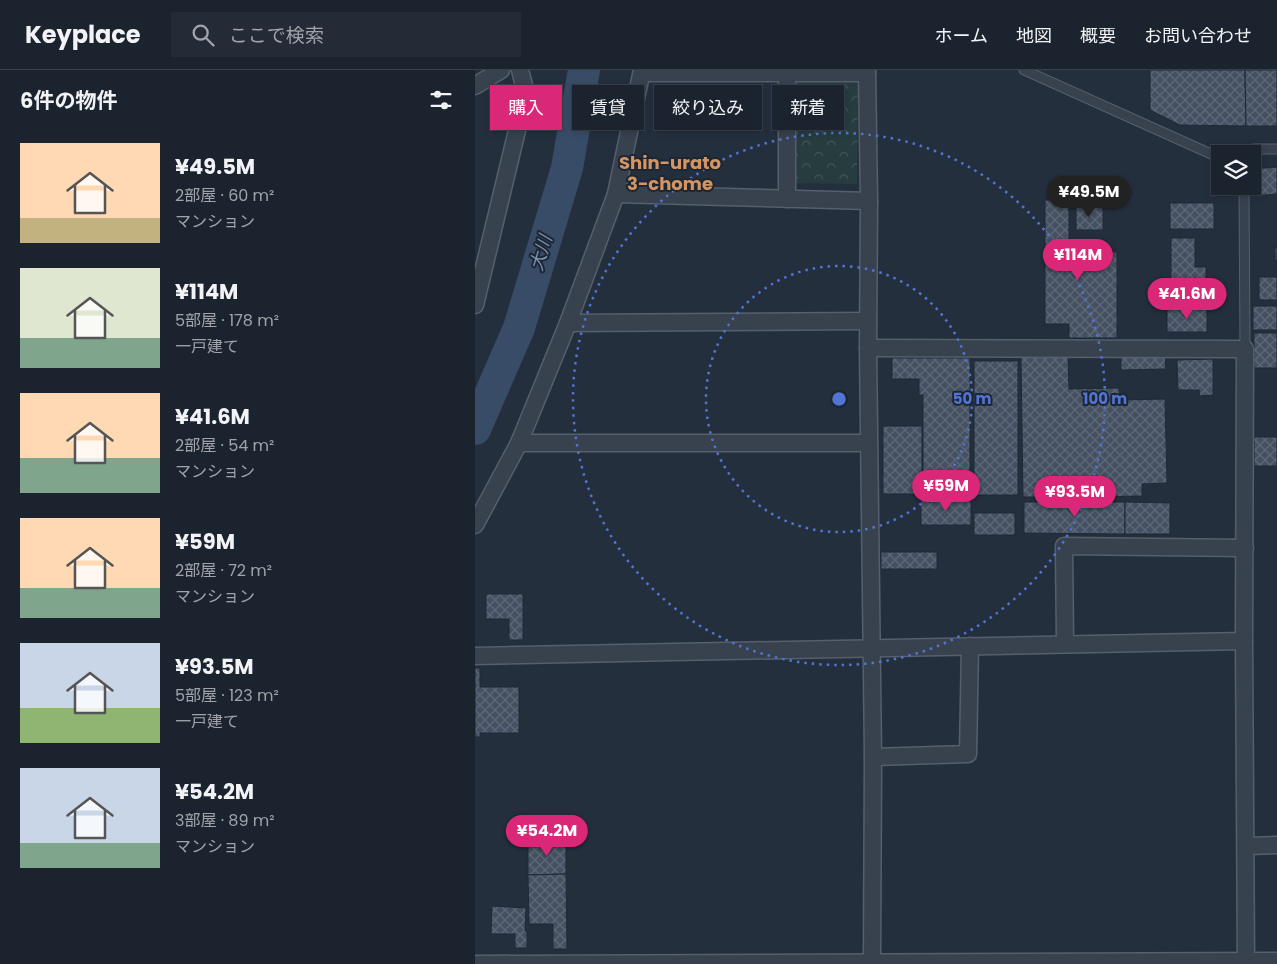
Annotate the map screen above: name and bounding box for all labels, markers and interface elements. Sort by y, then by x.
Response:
search box [171,12,521,57]
text: Keyplace [25,18,141,51]
icon: search [189,21,217,49]
text: ここで検索 [229,22,324,49]
text: ホーム [935,23,988,48]
text: 地図 [1016,23,1052,48]
text: 概要 [1080,23,1116,48]
text: お問い合わせ [1144,23,1252,48]
chip: 購入 [490,85,562,130]
chip: 賃貸 [572,85,644,130]
chip: 絞り込み [654,85,762,130]
chip: 新着 [772,85,844,130]
text: 6件の物件 [20,86,117,115]
icon: filters [427,86,455,114]
map controls [1211,145,1261,195]
button: layers [1211,145,1261,195]
district label: Shin-urato 3-chome [619,150,721,196]
text: ¥49.5M [175,152,255,181]
icon: home [60,163,120,223]
pin: ¥49.5M [1048,176,1130,218]
text: ¥49.5M [1058,180,1120,203]
text: 2部屋 · 60 m² [175,184,274,207]
text: マンション [175,210,255,233]
water label: 大川 [523,230,558,274]
pin: ¥114M [1043,238,1113,281]
text: ¥114M [1054,243,1102,266]
text: ¥114M [175,277,238,306]
pin: ¥41.6M [1146,278,1228,320]
text: ¥41.6M [1159,282,1215,305]
icon: home [60,288,120,348]
text: 5部屋 · 178 m² [175,309,279,332]
text: 一戸建て [175,335,239,358]
text: 50 m [953,388,991,409]
text: 100 m [1083,388,1127,409]
centre of rings [830,390,848,408]
text: ¥41.6M [175,402,250,431]
icon: home [60,413,120,473]
text: 2部屋 · 54 m² [175,434,274,457]
text: マンション [175,460,255,483]
pin: ¥59M [916,470,976,512]
text: ¥59M [923,474,969,497]
pin: ¥93.5M [1034,476,1116,518]
text: ¥93.5M [1045,480,1105,503]
text: ¥59M [175,527,235,556]
icon: home [60,538,120,598]
text: 2部屋 · 72 m² [175,559,272,582]
text: マンション [175,585,255,608]
text: ¥93.5M [175,652,254,681]
icon: home [60,663,120,723]
text: 5部屋 · 123 m² [175,684,279,707]
text: 一戸建て [175,710,239,733]
text: ¥54.2M [175,777,254,806]
icon: home [60,788,120,848]
text: 3部屋 · 89 m² [175,809,275,832]
pin: ¥54.2M [506,814,588,857]
text: ¥54.2M [517,819,577,842]
text: マンション [175,835,255,858]

